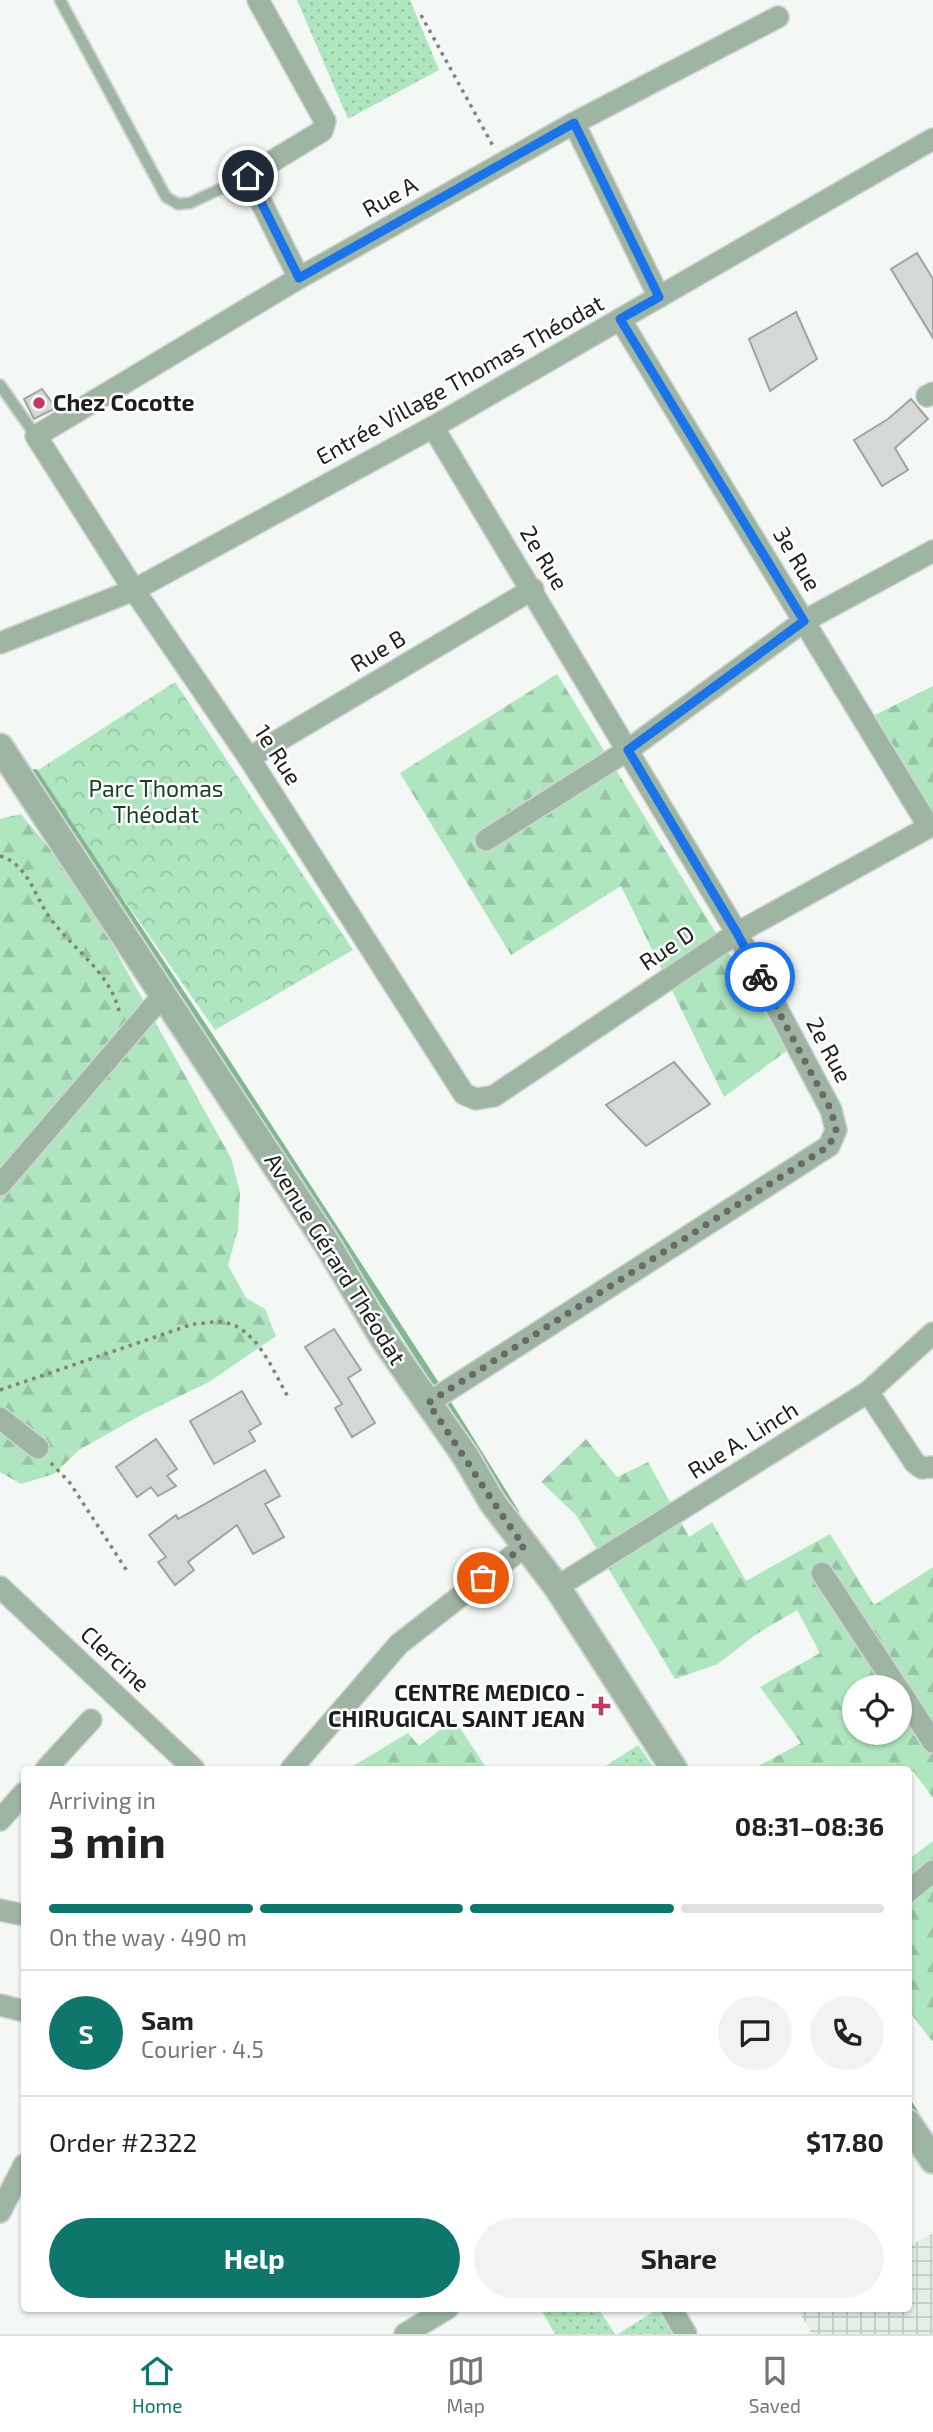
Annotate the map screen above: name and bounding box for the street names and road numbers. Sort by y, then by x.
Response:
street label: Rue A [357,169,423,223]
street label: Entrée Village Thomas Théodat [311,288,608,470]
street label: 2e Rue [515,520,575,595]
street label: 3e Rue [768,521,828,596]
street label: Rue B [345,623,410,677]
street label: 1e Rue [249,719,309,790]
street label: Rue D [634,919,699,976]
street label: 2e Rue [801,1012,859,1087]
street label: Avenue Gérard Théodat [259,1147,413,1370]
street label: Rue A. Linch [682,1394,803,1484]
street label: Clercine [75,1619,156,1697]

